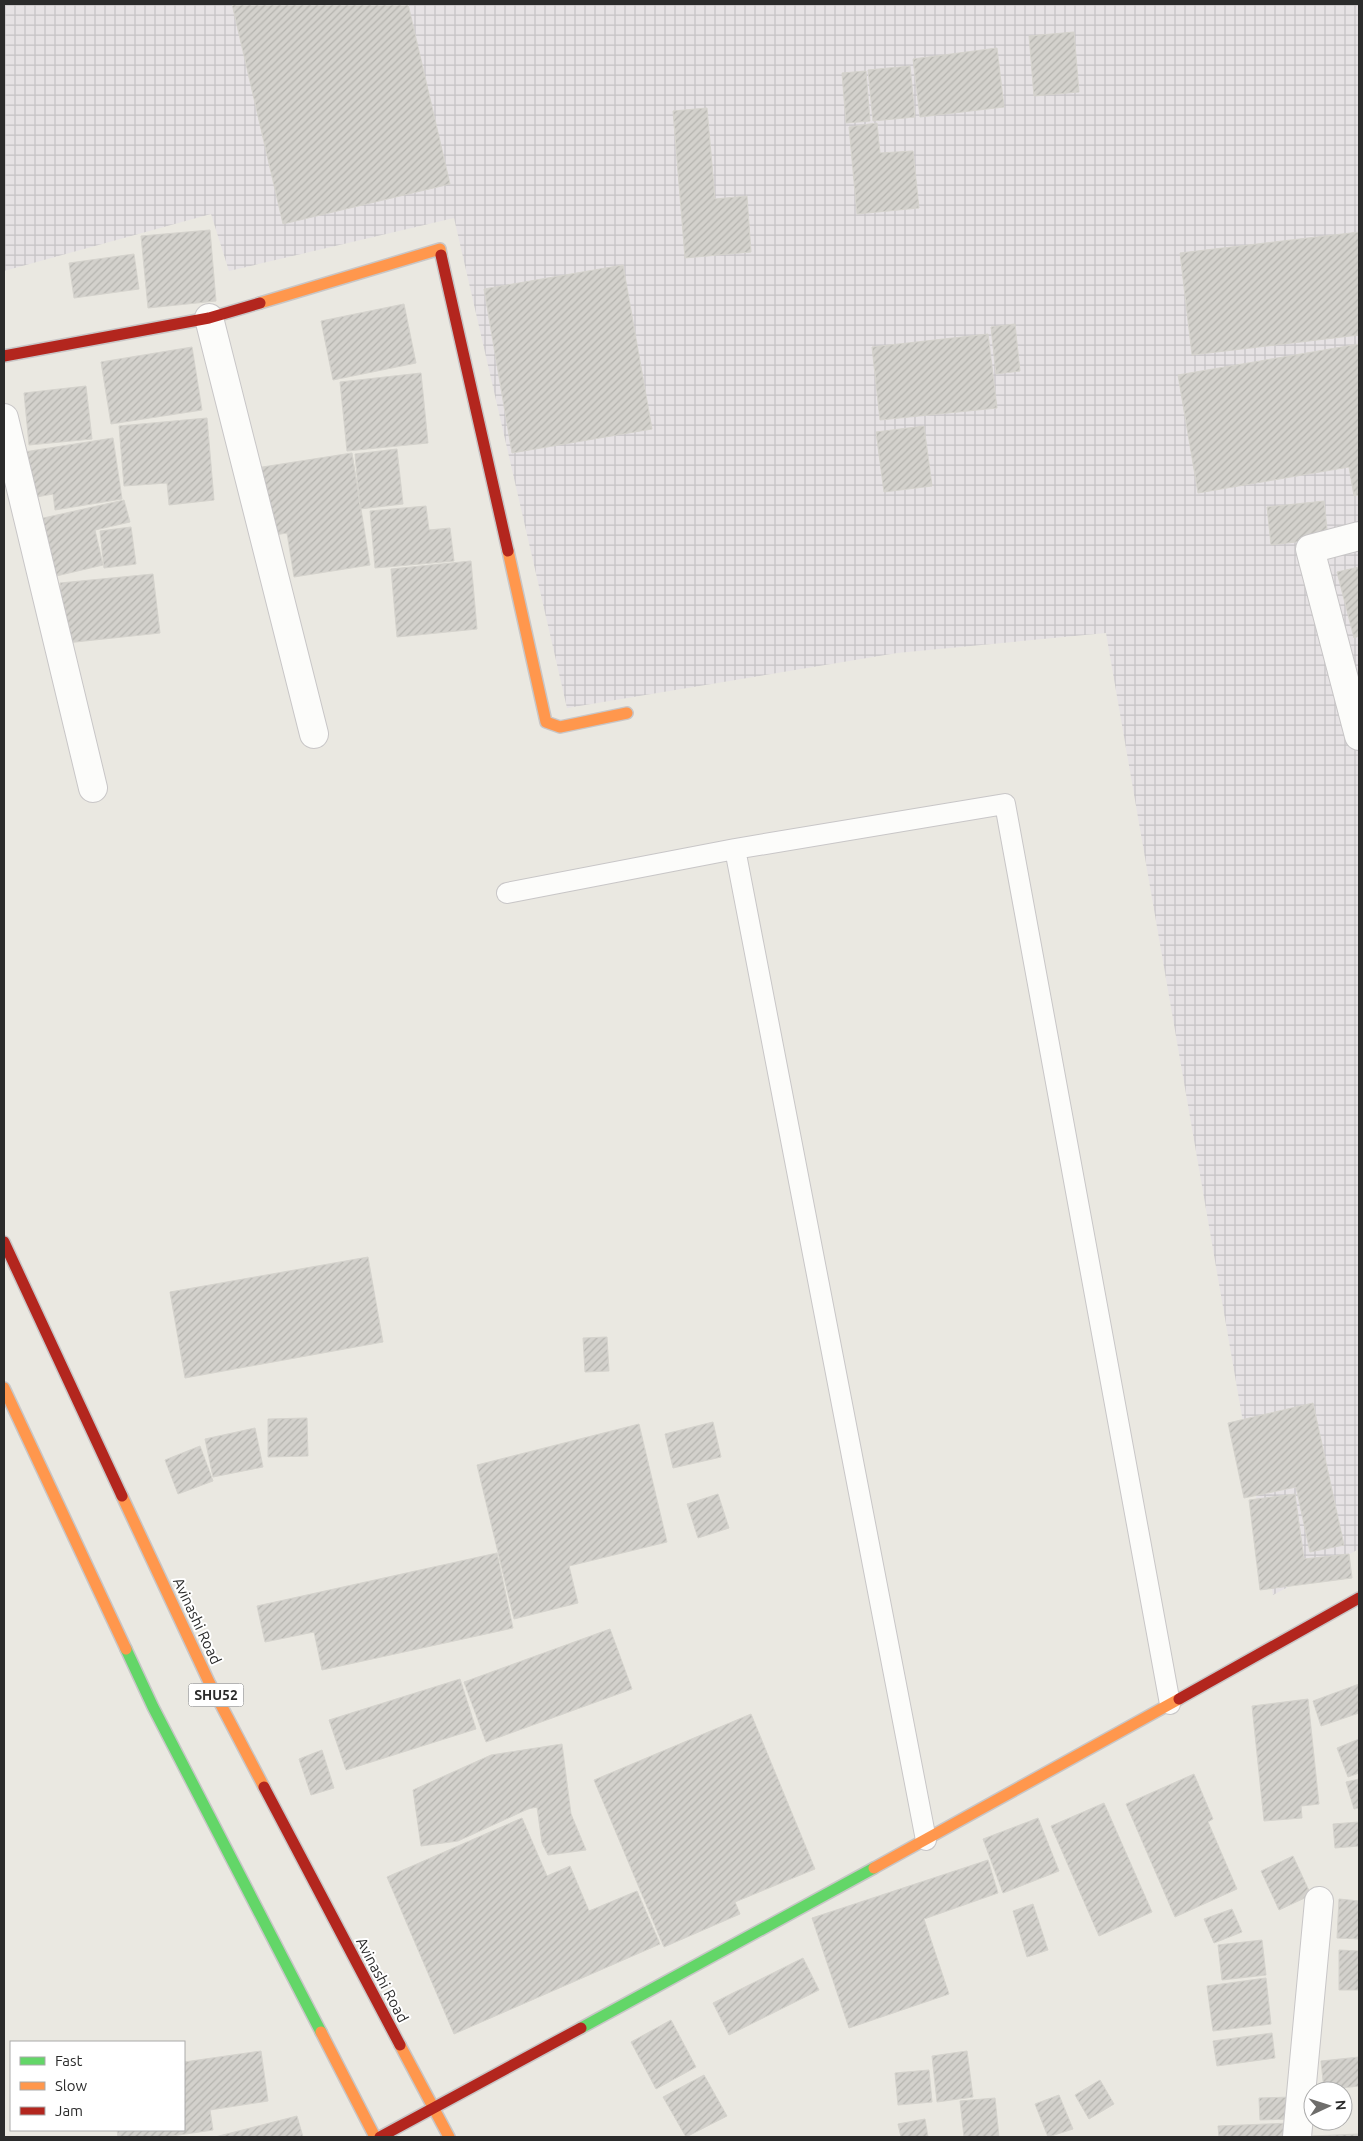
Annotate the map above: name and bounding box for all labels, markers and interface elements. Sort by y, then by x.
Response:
street label: Avinashi Road [170,1575,225,1667]
road number: SHU52 [188,1684,244,1706]
street label: Avinashi Road [353,1934,412,2025]
legend [10,2041,185,2131]
text: Fast [55,2052,83,2069]
text: Slow [55,2077,88,2094]
north arrow [1303,2081,1353,2131]
text: N [1333,2099,1349,2111]
text: Jam [55,2102,83,2119]

